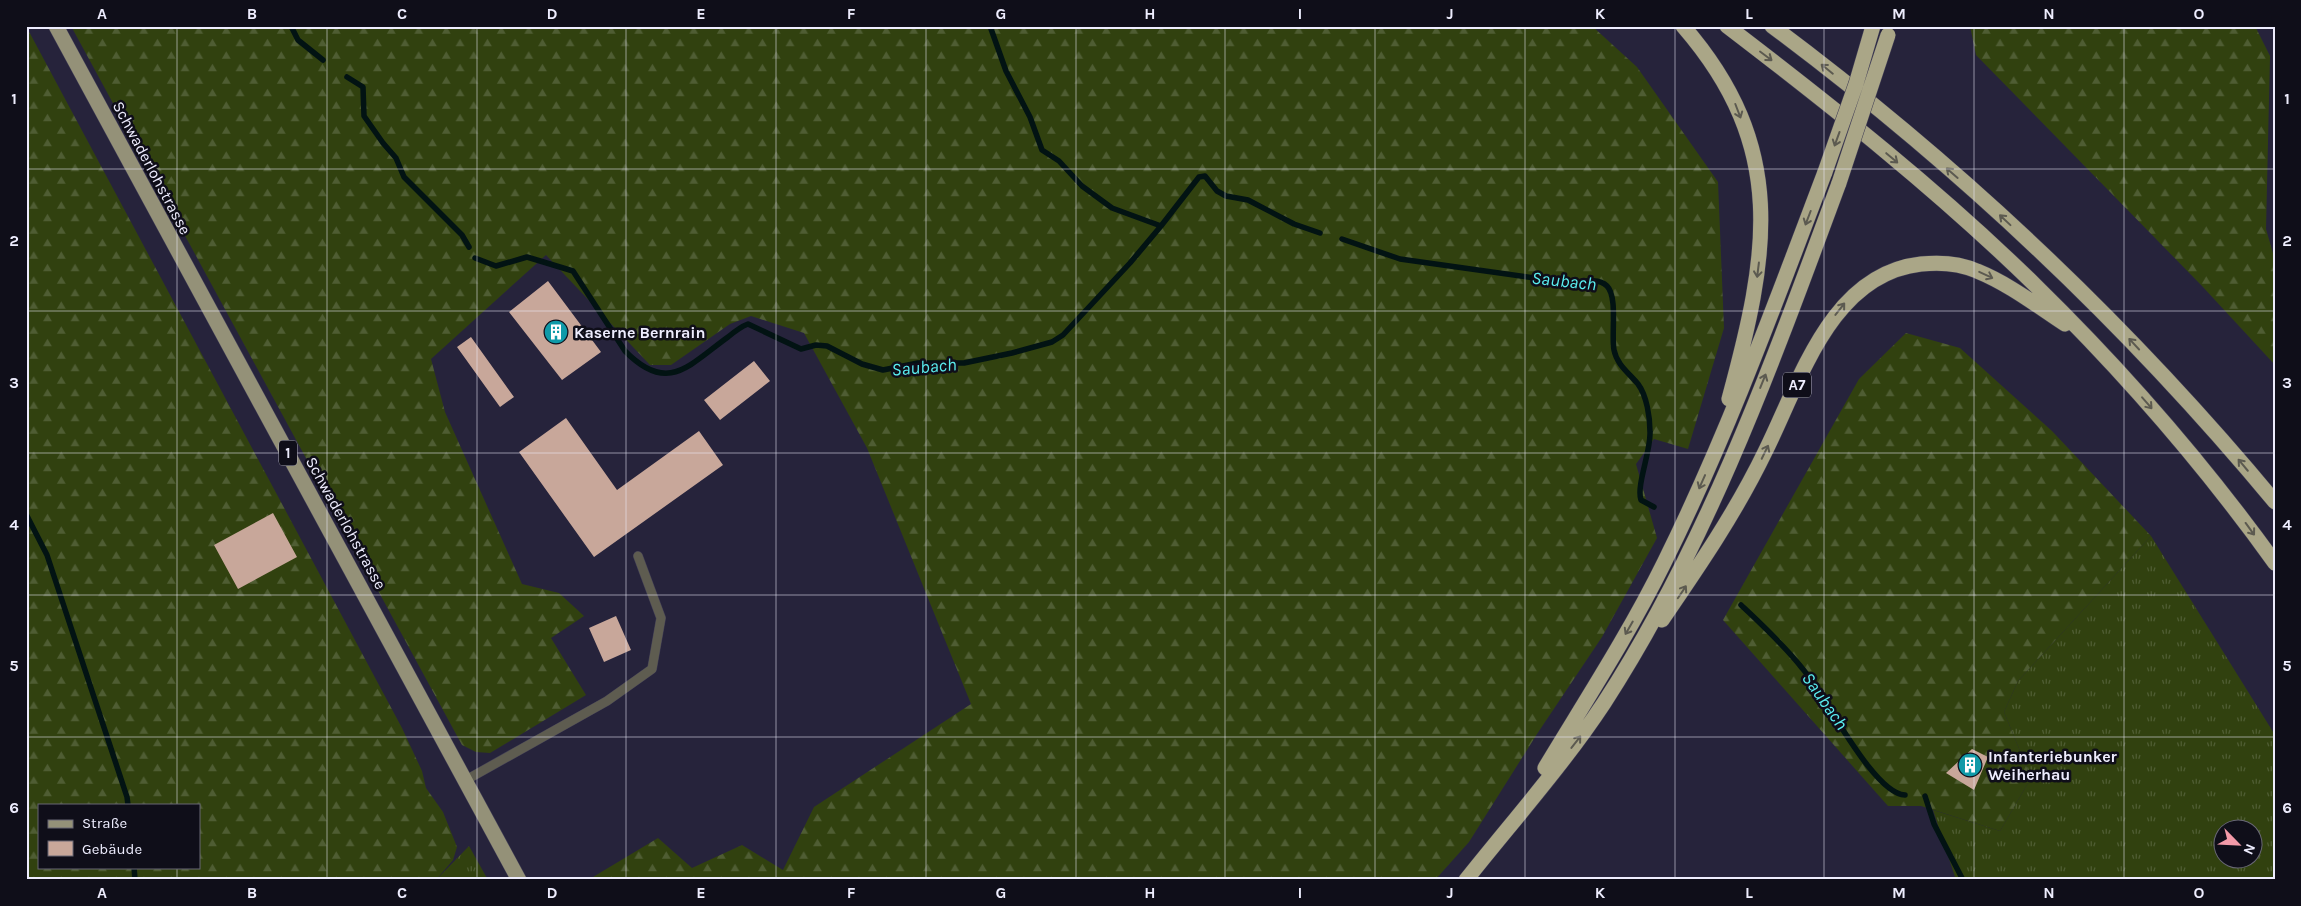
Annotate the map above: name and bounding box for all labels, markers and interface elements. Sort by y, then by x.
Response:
text: A [97,4,107,23]
text: B [247,4,257,23]
text: C [397,4,407,23]
text: D [547,4,558,23]
text: E [696,4,706,23]
text: F [847,4,856,23]
text: G [996,4,1006,23]
text: H [1144,4,1156,23]
text: I [1298,4,1302,23]
text: J [1446,4,1454,23]
text: K [1595,4,1606,23]
text: L [1745,4,1753,23]
text: M [1892,4,1906,23]
text: N [2043,4,2055,23]
text: O [2194,4,2205,23]
one-way arrow [1759,50,1772,61]
one-way arrow [1821,64,1834,75]
text: 1 [11,89,17,108]
text: 1 [2284,89,2290,108]
street label: Schwaderlohstrasse [109,98,195,238]
one-way arrow [1734,103,1743,118]
one-way arrow [1831,131,1841,147]
one-way arrow [1885,152,1898,163]
one-way arrow [1945,167,1958,179]
one-way arrow [1803,210,1812,225]
one-way arrow [1998,214,2011,225]
text: 2 [9,231,19,250]
text: 2 [2282,231,2292,250]
one-way arrow [1753,262,1763,278]
water label: Saubach [1530,267,1598,295]
one-way arrow [1978,271,1993,280]
one-way arrow [1835,303,1846,316]
building icon: Kaserne Bernrain [543,319,569,345]
place label: Kaserne Bernrain [574,323,705,342]
one-way arrow [2128,338,2140,351]
water label: Saubach [890,353,958,381]
road number: A7 [1783,372,1811,398]
text: 3 [9,373,19,392]
text: 3 [2282,373,2292,392]
one-way arrow [1759,374,1768,389]
one-way arrow [2142,396,2153,409]
road number: 1 [279,440,297,466]
one-way arrow [1761,445,1770,460]
street label: Schwaderlohstrasse [302,454,390,592]
one-way arrow [2238,458,2249,471]
one-way arrow [1697,475,1707,490]
text: 4 [9,515,19,534]
text: 4 [2282,515,2292,534]
one-way arrow [2245,522,2255,536]
one-way arrow [1677,585,1687,599]
one-way arrow [1624,620,1634,634]
text: 5 [9,656,19,675]
text: 5 [2282,656,2292,675]
water label: Saubach [1797,668,1853,734]
one-way arrow [1570,735,1581,748]
place label: Infanteriebunker Weiherhau [1988,747,2118,784]
building icon: Infanteriebunker Weiherhau [1957,752,1983,778]
text: 6 [9,798,19,817]
text: 6 [2282,798,2292,817]
legend [38,804,200,868]
text: Straße [82,814,127,832]
north arrow [2214,818,2264,868]
text: Gebäude [82,840,142,858]
text: N [2240,841,2259,857]
text: A [97,883,107,902]
text: B [247,883,257,902]
text: C [397,883,407,902]
text: D [547,883,558,902]
text: E [696,883,706,902]
text: F [847,883,856,902]
text: G [996,883,1006,902]
text: H [1144,883,1156,902]
text: I [1298,883,1302,902]
text: J [1446,883,1454,902]
text: K [1595,883,1606,902]
text: L [1745,883,1753,902]
text: M [1892,883,1906,902]
text: N [2043,883,2055,902]
text: O [2194,883,2205,902]

